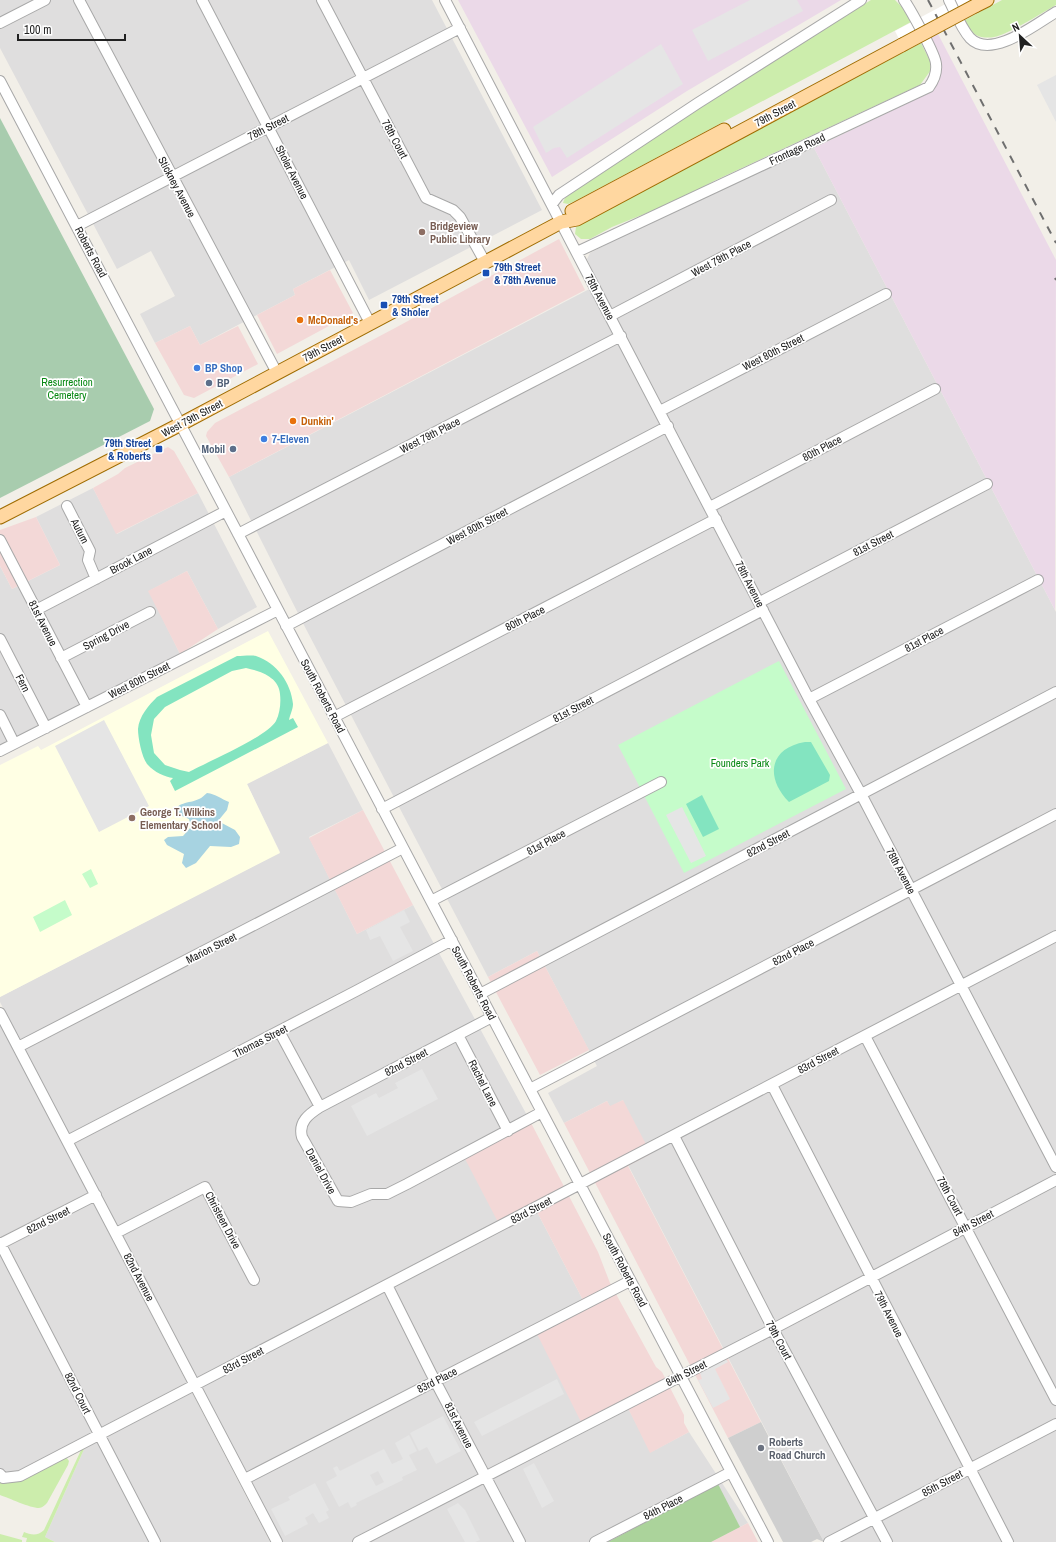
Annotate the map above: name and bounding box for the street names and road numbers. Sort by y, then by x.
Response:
street label: 79th Street [752,96,798,130]
street label: 78th Street [245,111,291,143]
street label: 78th Court [379,117,411,161]
street label: Frontage Road [767,130,827,168]
street label: Sholer Avenue [272,143,312,201]
street label: Stickney Avenue [155,154,199,220]
street label: Roberts Road [72,224,110,280]
street label: West 79th Place [689,236,753,280]
street label: 78th Avenue [582,272,618,322]
street label: West 80th Street [740,330,806,373]
street label: 79th Street [300,331,346,365]
street label: West 79th Street [159,396,225,440]
street label: West 79th Place [398,414,462,456]
street label: 80th Place [800,432,844,464]
street label: West 80th Street [444,504,510,548]
street label: Autum [67,515,92,546]
street label: 81st Street [850,527,896,559]
street label: Brook Lane [107,543,155,577]
street label: 78th Avenue [732,559,768,609]
street label: 81st Avenue [26,598,60,648]
street label: 80th Place [503,602,547,634]
street label: Spring Drive [80,617,132,653]
street label: 81st Place [902,623,946,655]
street label: South Roberts Road [298,657,348,735]
street label: West 80th Street [106,658,172,701]
street label: Fern [13,672,33,694]
street label: 81st Street [550,692,596,725]
street label: 81st Place [524,826,568,858]
street label: 82nd Street [744,826,792,860]
street label: 78th Avenue [883,846,919,896]
street label: Marion Street [183,929,239,967]
street label: 82nd Place [770,935,816,969]
street label: South Roberts Road [449,944,499,1022]
street label: Thomas Street [230,1021,290,1061]
street label: 83rd Street [795,1043,841,1077]
street label: 82nd Street [382,1045,430,1079]
street label: Rachel Lane [465,1057,501,1109]
street label: Daniel Drive [303,1146,339,1196]
street label: 78th Court [934,1174,966,1218]
street label: Christeen Drive [202,1189,244,1251]
street label: 83rd Street [508,1193,554,1227]
street label: 82nd Street [24,1203,72,1237]
street label: 84th Street [950,1206,996,1240]
street label: South Roberts Road [600,1231,650,1309]
street label: 82nd Avenue [120,1251,158,1303]
street label: 79th Avenue [871,1289,907,1339]
street label: 79th Court [763,1318,795,1362]
street label: 83rd Street [220,1343,266,1377]
street label: 84th Street [663,1357,709,1389]
street label: 83rd Place [415,1364,459,1396]
street label: 82nd Court [62,1370,95,1416]
street label: 81st Avenue [442,1400,476,1450]
street label: 85th Street [919,1466,965,1500]
street label: 84th Place [641,1491,685,1523]

